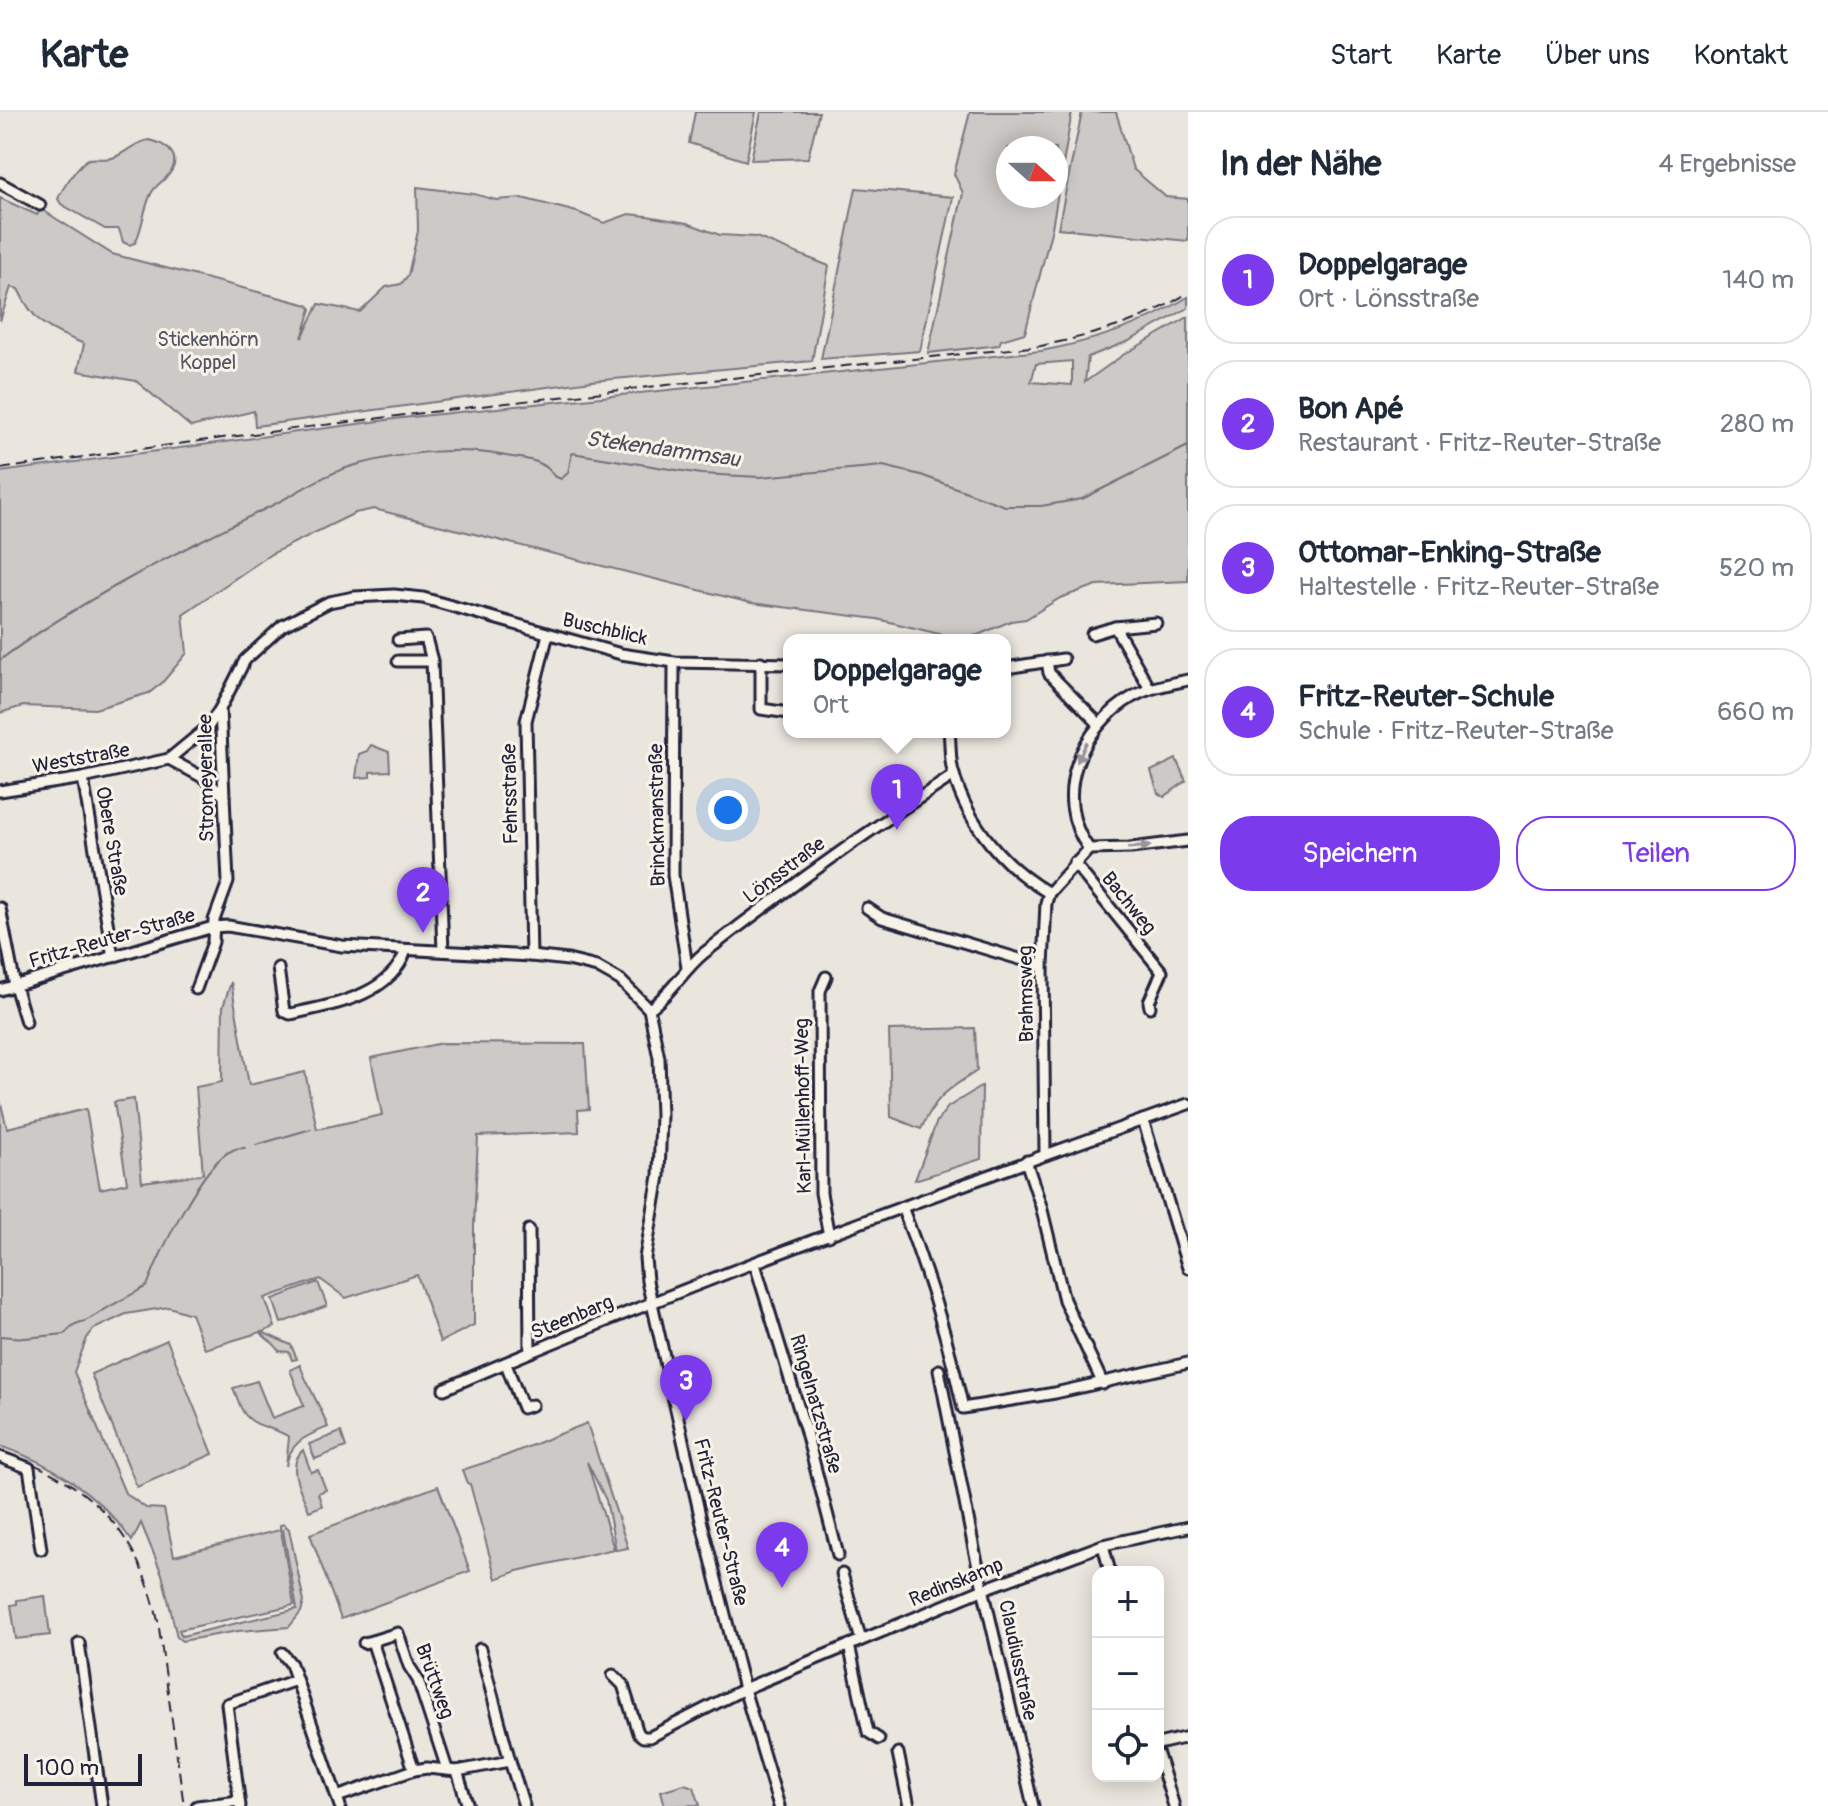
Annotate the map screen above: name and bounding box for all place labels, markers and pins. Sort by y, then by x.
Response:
pin: 1 [871,764,923,830]
pin: 2 [397,867,449,933]
pin: 3 [660,1355,712,1421]
pin: 4 [756,1522,808,1588]

